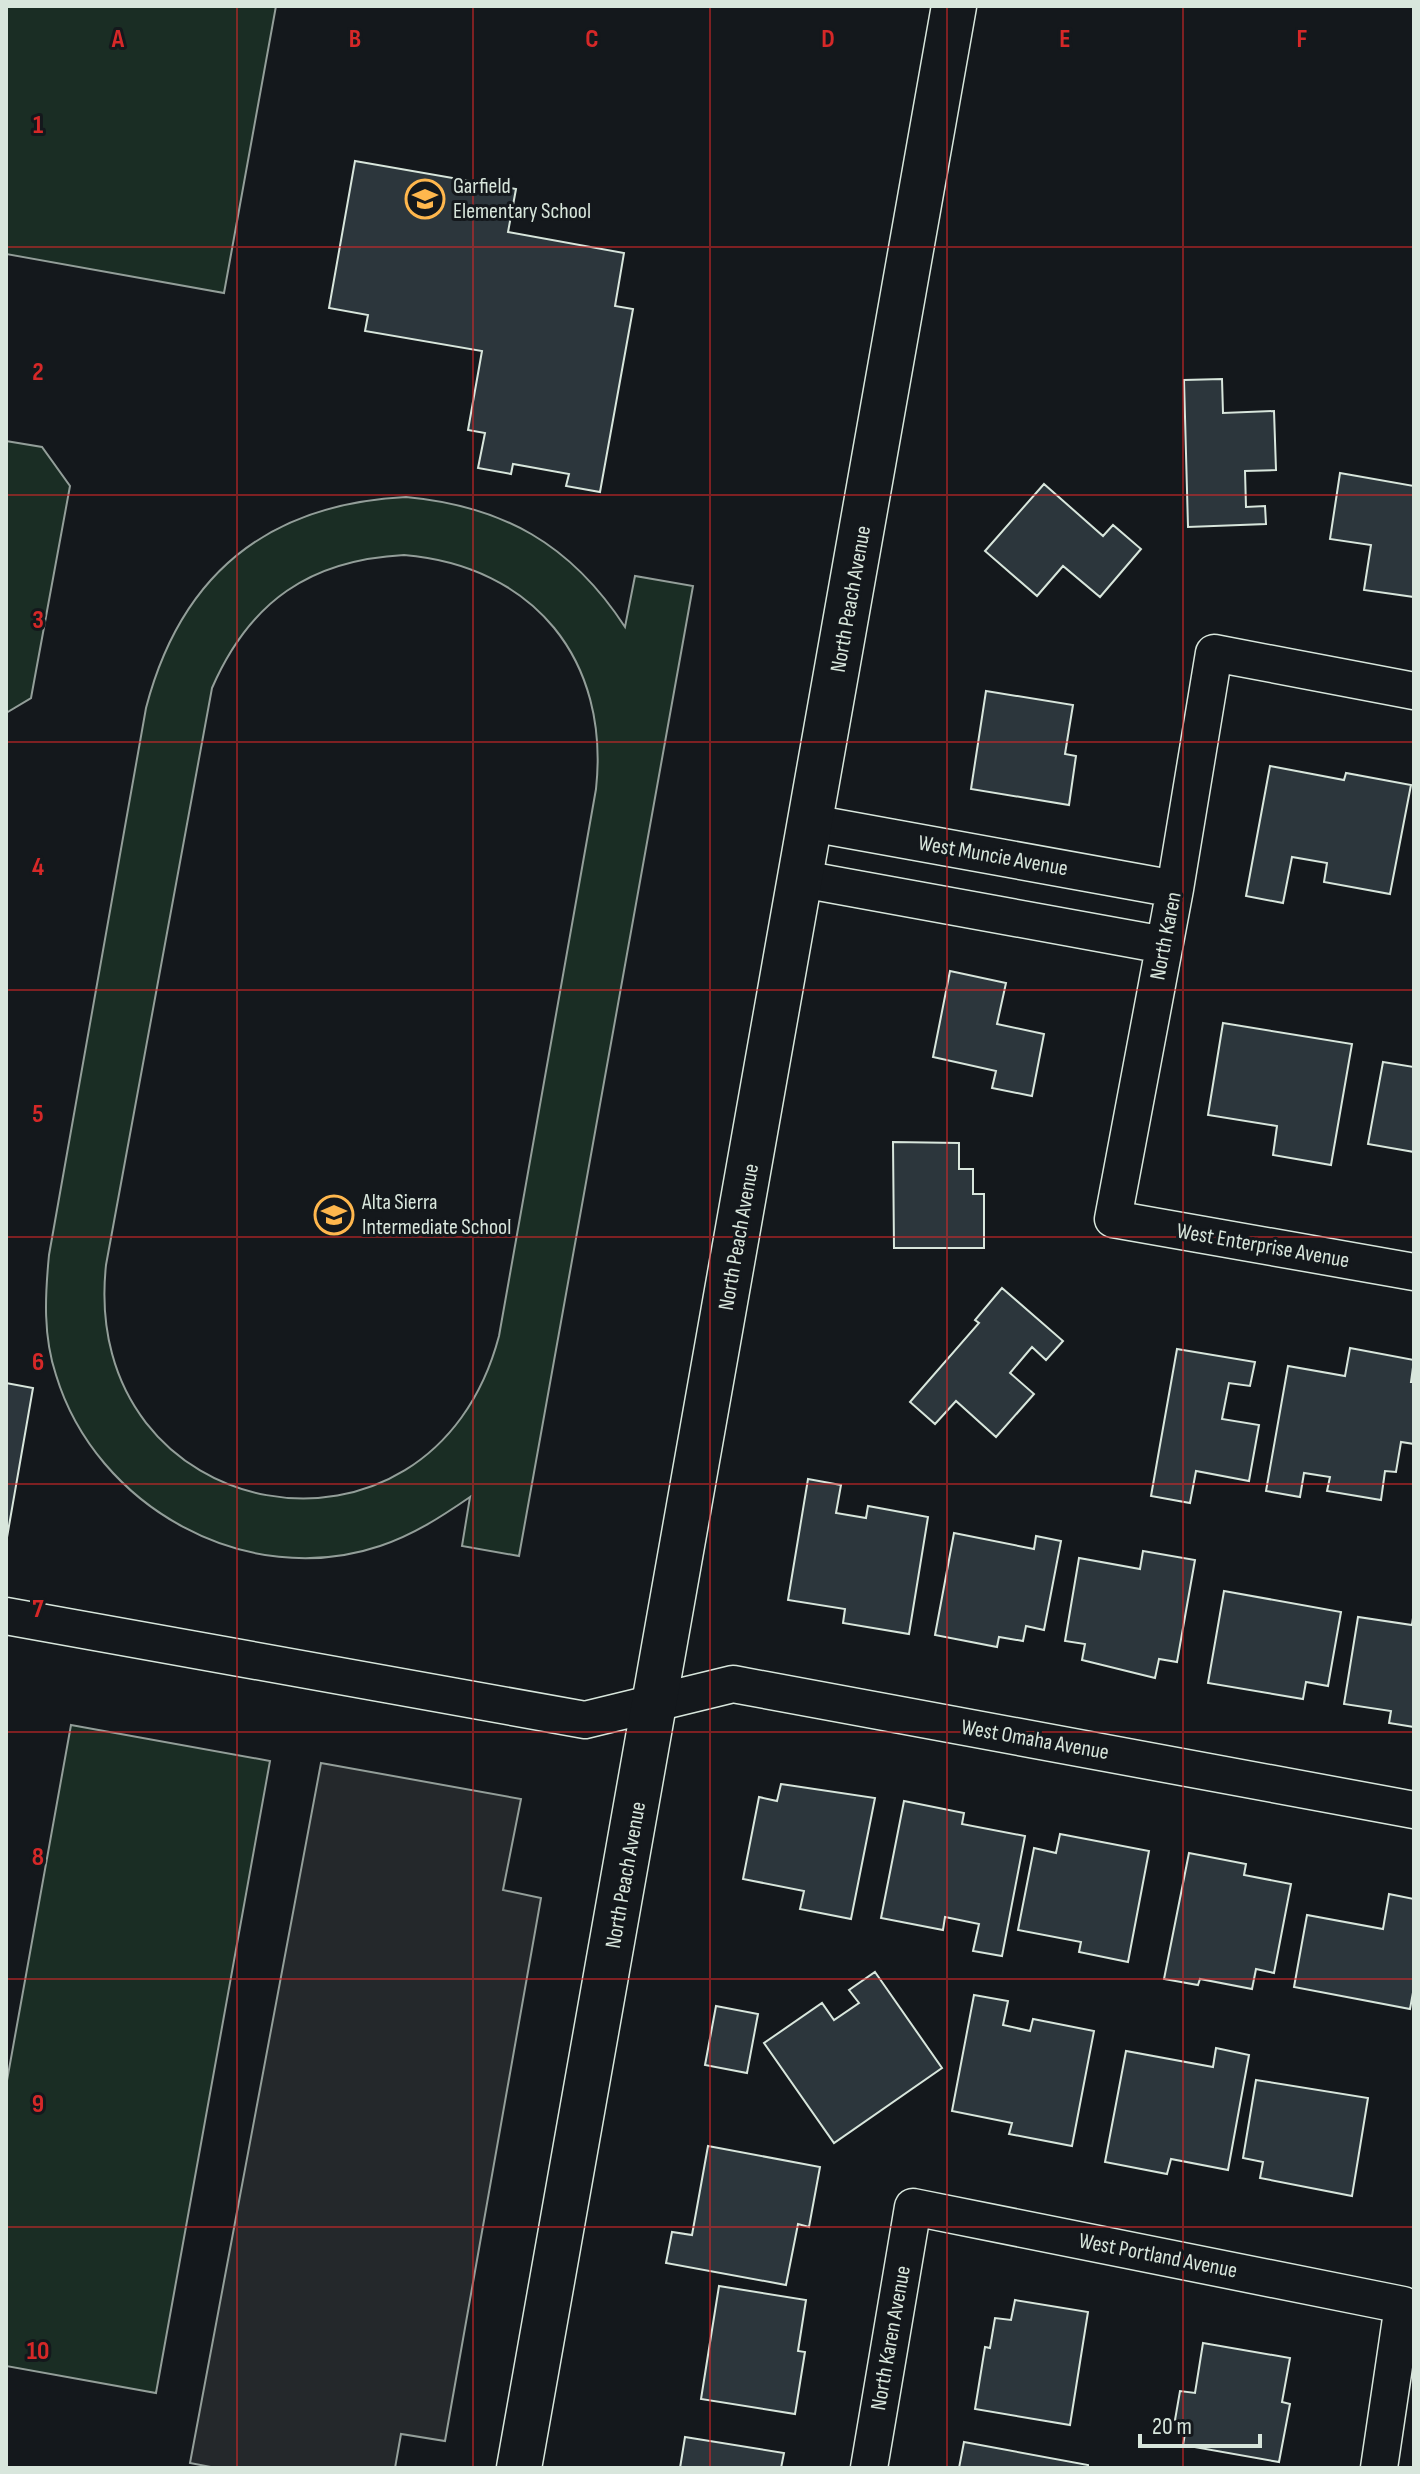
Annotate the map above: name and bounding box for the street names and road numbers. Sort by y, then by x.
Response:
street label: North Peach Avenue [825,523,877,675]
street label: West Muncie Avenue [916,830,1070,882]
street label: North Karen [1144,890,1188,982]
street label: North Peach Avenue [713,1161,765,1313]
street label: West Enterprise Avenue [1175,1218,1351,1274]
street label: West Omaha Avenue [959,1714,1111,1766]
street label: North Peach Avenue [600,1799,652,1951]
street label: West Portland Avenue [1076,2227,1240,2285]
street label: North Karen Avenue [865,2264,917,2412]

